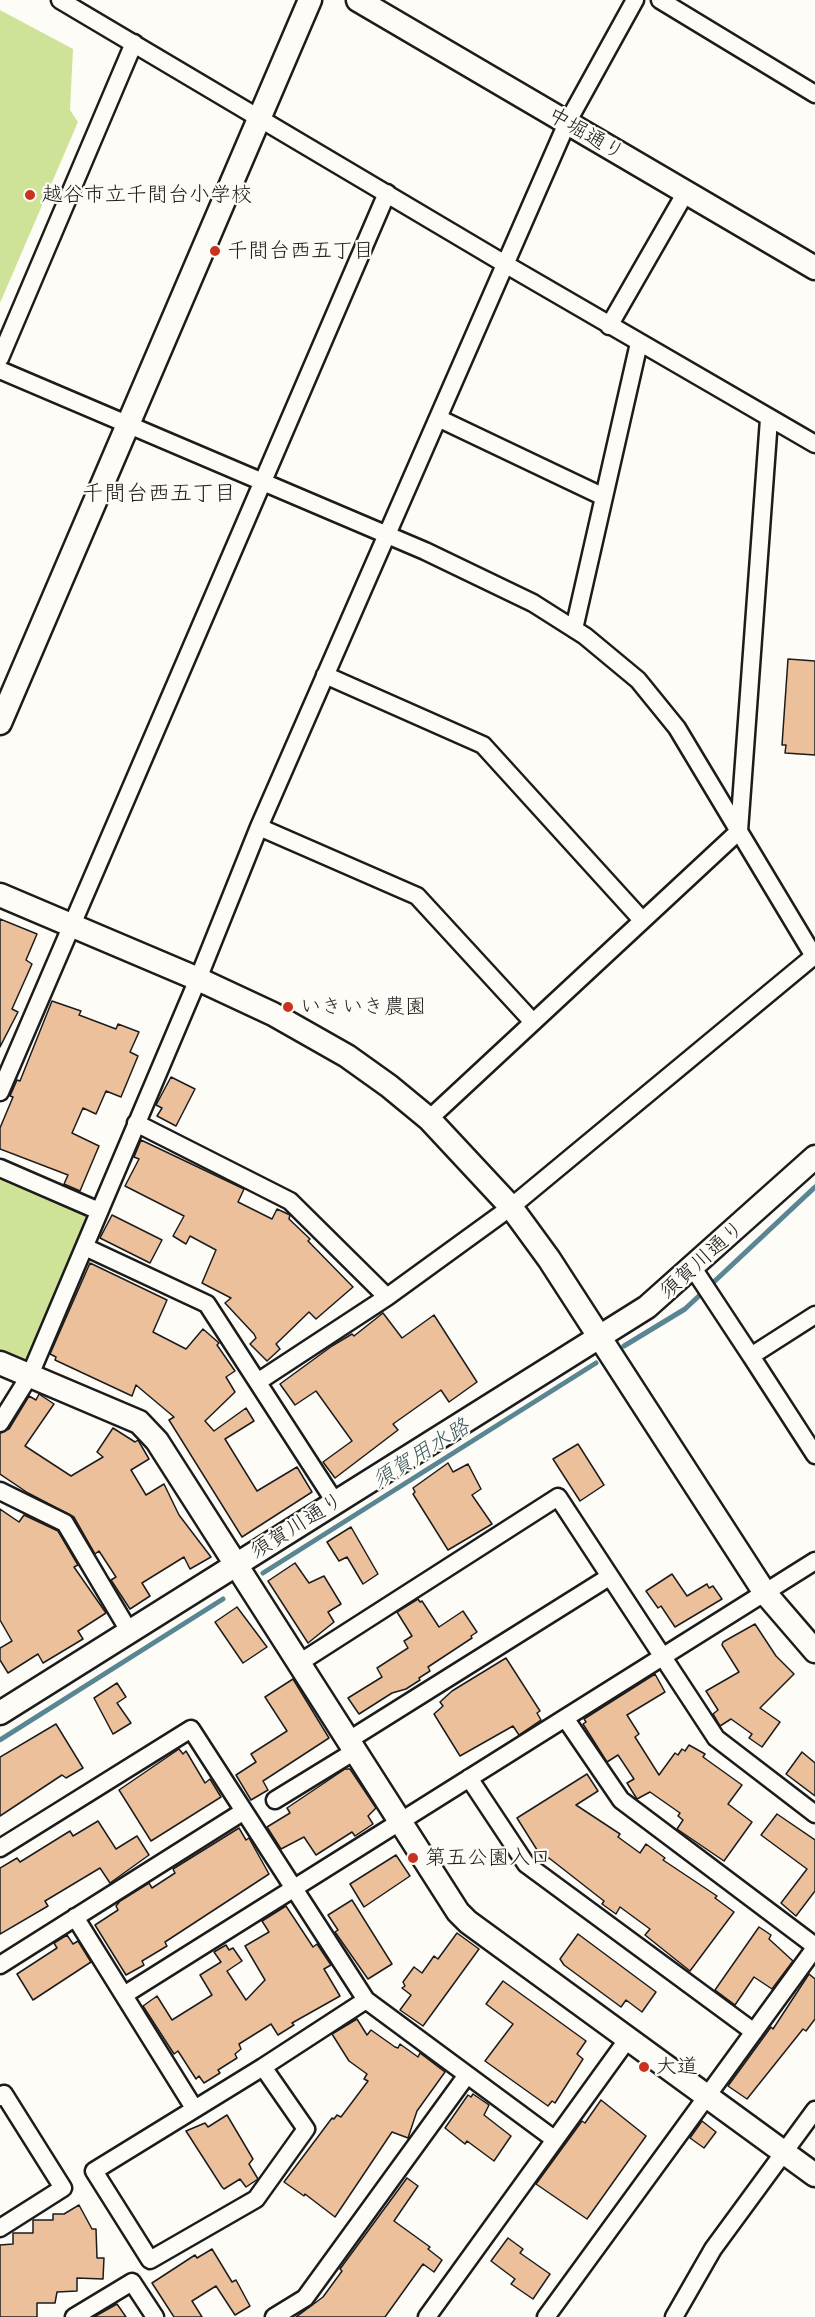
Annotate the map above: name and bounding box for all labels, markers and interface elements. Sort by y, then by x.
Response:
street label: 中堀通り [543,102,629,166]
place label: 越谷市立千間台小学校 [42,182,252,208]
marker: 越谷市立千間台小学校 [23,188,37,202]
place label: 千間台西五丁目 [227,238,374,264]
marker: 千間台西五丁目 [208,244,222,258]
district label: 千間台西五丁目 [82,481,236,507]
place label: いきいき農園 [300,994,426,1020]
marker: いきいき農園 [281,1000,295,1014]
street label: 須賀川通り [655,1216,749,1304]
water label: 須賀用水路 [367,1414,475,1494]
street label: 須賀川通り [246,1487,348,1565]
place label: 第五公園入口 [425,1845,551,1871]
marker: 第五公園入口 [406,1851,420,1865]
place label: 大道 [656,2054,698,2080]
marker: 大道 [637,2060,651,2074]

